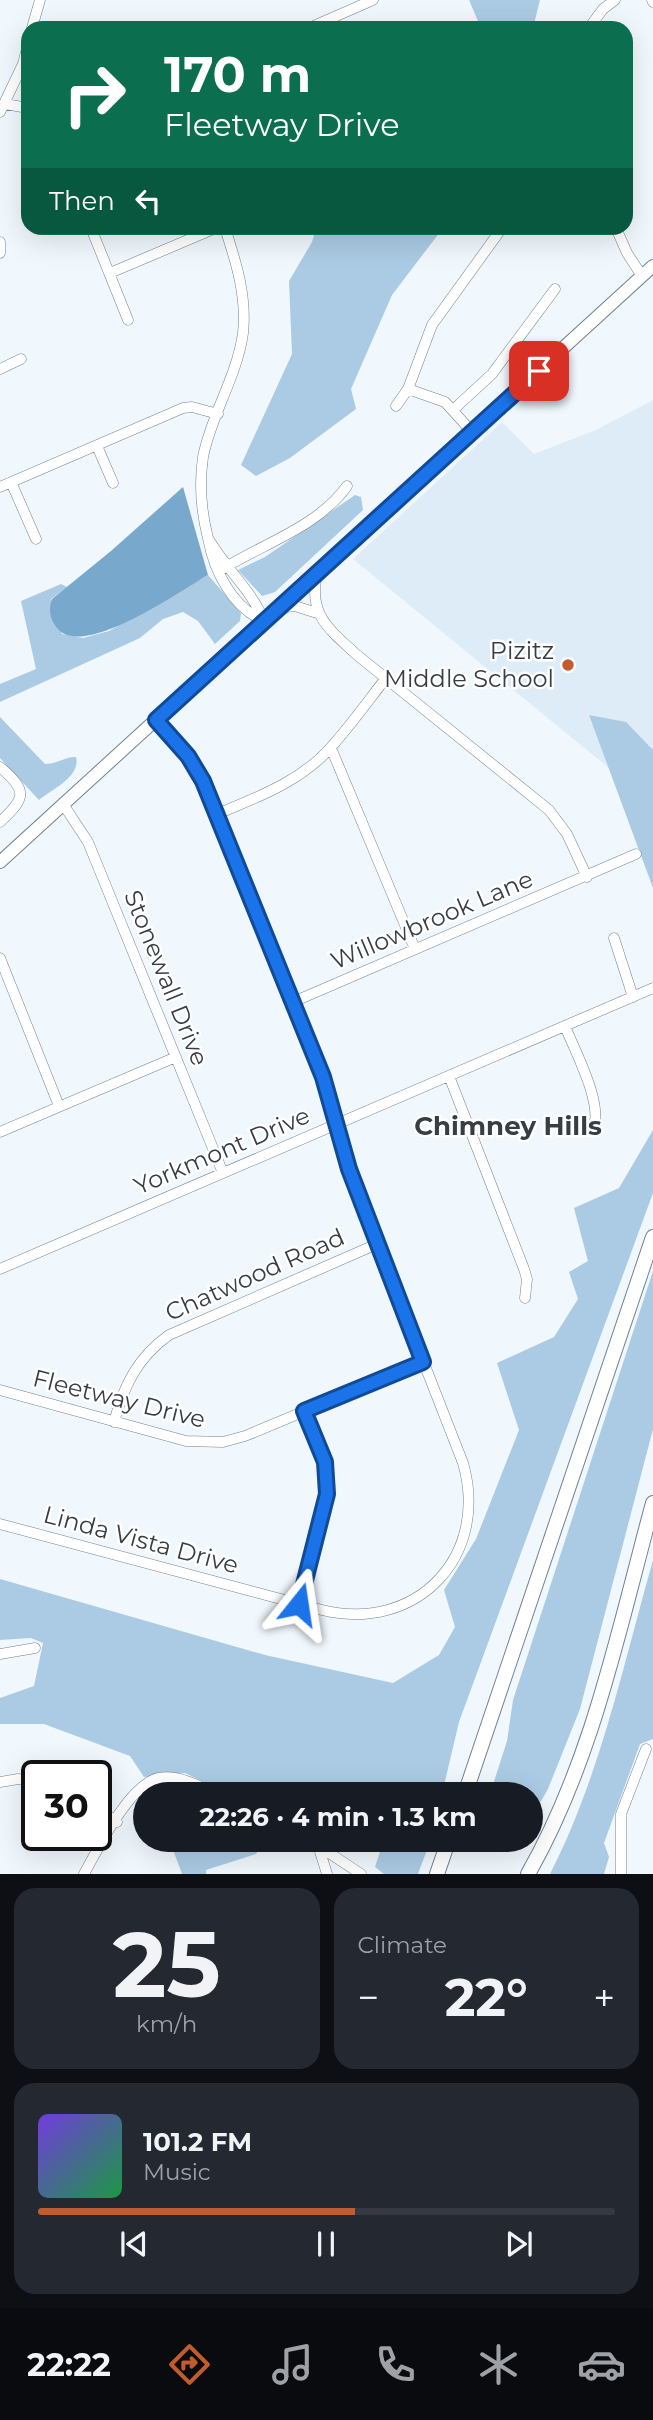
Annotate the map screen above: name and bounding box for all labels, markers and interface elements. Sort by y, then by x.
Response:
text: 170 m [164,45,311,104]
icon: right [49,49,140,140]
text: Fleetway Drive [164,105,400,144]
icon: left [129,182,167,220]
text: Then [49,185,115,217]
pin [509,341,569,401]
icon: arrive [520,352,558,390]
place label: Pizitz Middle School [384,636,554,693]
marker: Pizitz Middle School [560,657,576,673]
street label: Willowbrook Lane [326,864,537,975]
street label: Stonewall Drive [118,886,215,1070]
street label: Yorkmont Drive [130,1100,314,1201]
district label: Chimney Hills [414,1110,602,1142]
street label: Chatwood Road [161,1222,349,1327]
street label: Fleetway Drive [30,1363,208,1434]
street label: Linda Vista Drive [40,1500,242,1579]
position arrow [262,1567,336,1641]
speed limit sign: 30 [21,1760,112,1851]
text: 22:26 · 4 min · 1.3 km [199,1801,477,1833]
text: 25 [113,1909,221,2020]
text: Climate [358,1931,447,1959]
text: 22° [445,1966,528,2029]
text: − [358,1974,379,2021]
text: + [593,1974,615,2021]
text: km/h [136,2010,197,2038]
text: 101.2 FM [143,2126,252,2158]
text: Music [143,2158,211,2186]
icon: previous [115,2225,153,2263]
icon: pause [307,2225,345,2263]
icon: next [500,2225,538,2263]
icon: directions [165,2340,214,2389]
icon: music [268,2340,317,2389]
icon: phone [371,2340,420,2389]
icon: climate [474,2340,523,2389]
icon: car [577,2340,626,2389]
text: 22:22 [27,2345,111,2384]

